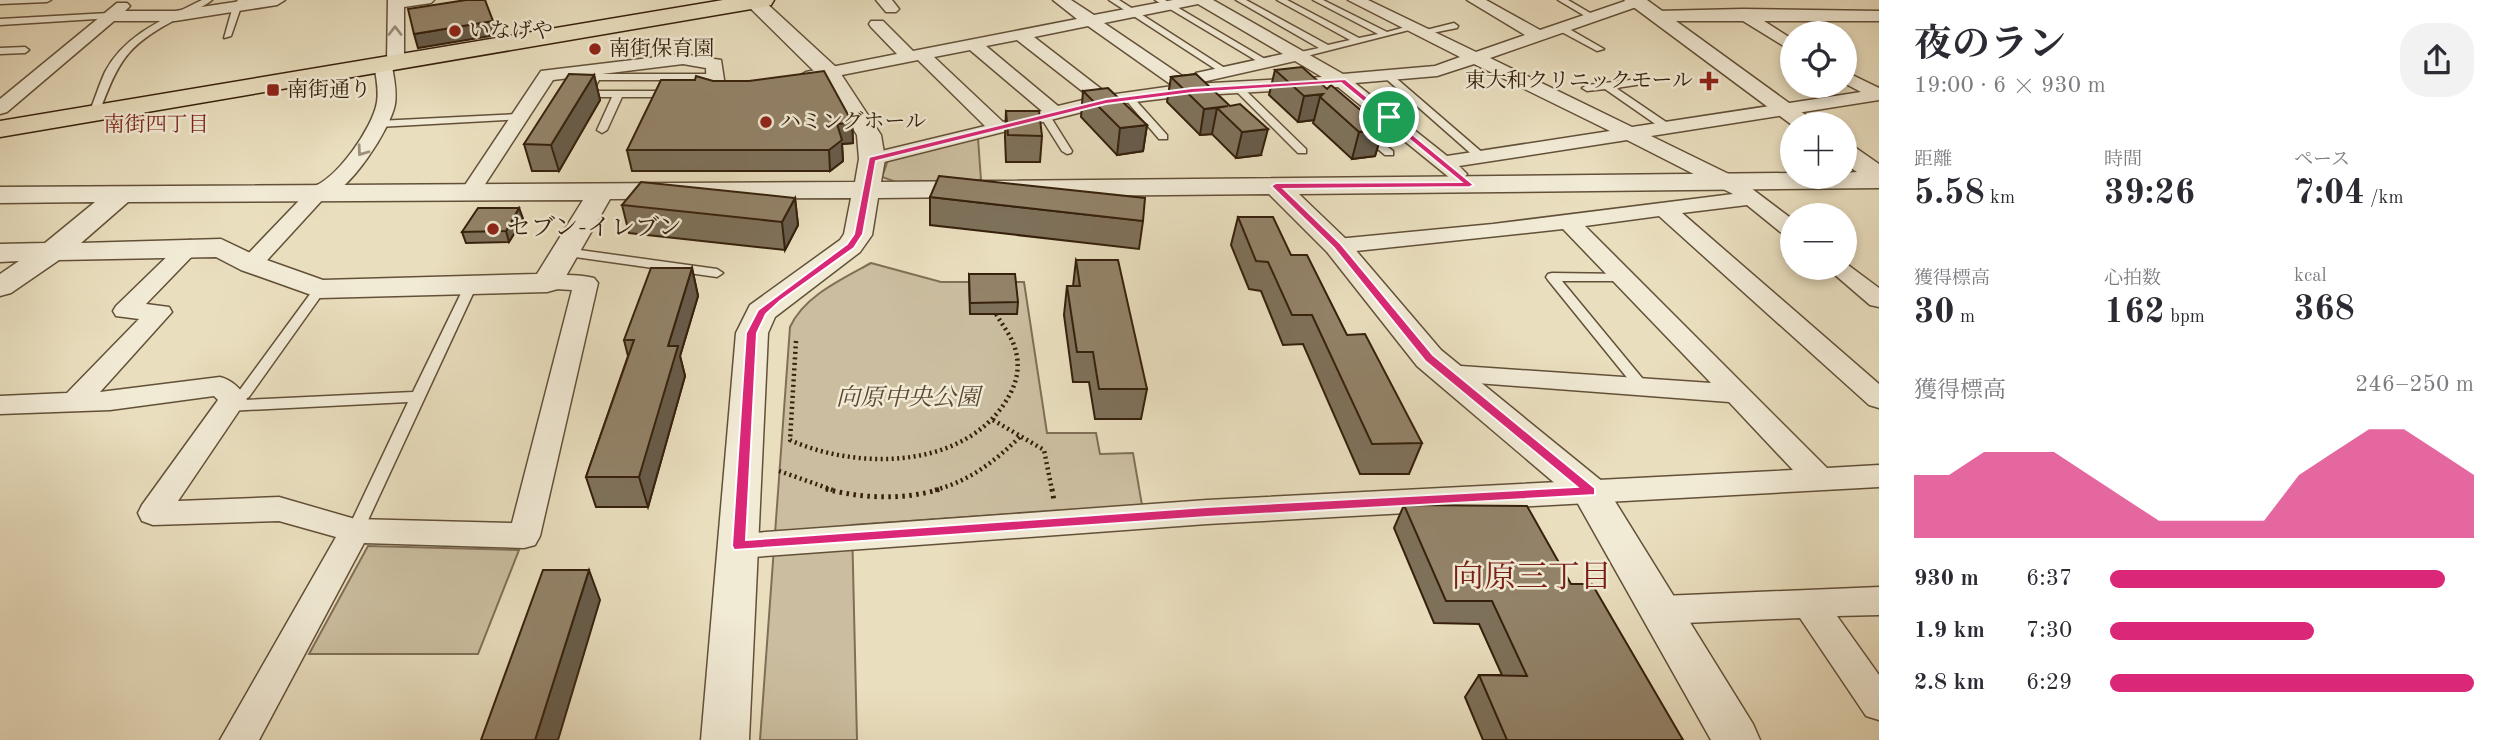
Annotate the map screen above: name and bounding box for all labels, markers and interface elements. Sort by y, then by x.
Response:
place label: いなげや [469,19,553,42]
map controls [1780,21,1857,280]
button: locate [1780,21,1857,98]
marker: いなげや [447,23,463,39]
button: share [2400,23,2474,97]
one-way arrow [387,25,403,36]
text: 夜のラン [1914,27,2066,65]
place label: 南街保育園 [609,37,714,60]
marker: 南街保育園 [587,41,603,57]
place label: 東大和クリニックモール [1465,69,1693,92]
marker: 東大和クリニックモール [1699,71,1719,91]
text: 19:00 · 6 × 930 m [1914,74,2106,97]
place label: 南街通り [287,78,371,101]
marker: 南街通り [265,82,281,98]
pin [1359,87,1419,147]
icon: arrive [1370,98,1408,136]
place label: ハミングホール [780,111,926,133]
button: + [1780,112,1857,189]
district label: 南街四丁目 [104,113,209,136]
marker: ハミングホール [758,114,774,130]
one-way arrow [358,143,370,156]
text: 距離 [1914,151,1952,170]
text: 時間 [2104,151,2142,170]
text: ペース [2294,151,2350,170]
text: 5.58 [1914,176,1985,211]
text: 39:26 [2104,176,2195,211]
text: 7:04 [2294,176,2365,211]
text: km [1985,189,2015,208]
text: /km [2365,189,2404,208]
button: − [1780,203,1857,280]
place label: セブン-イレブン [507,215,682,241]
marker: セブン-イレブン [485,221,501,237]
text: kcal [2294,267,2327,286]
text: 獲得標高 [1914,270,1990,289]
text: 心拍数 [2104,270,2161,289]
text: 368 [2294,292,2355,327]
text: 30 [1914,295,1955,330]
text: 162 [2104,295,2165,330]
text: m [1955,308,1975,327]
text: bpm [2165,308,2205,327]
text: 246–250 m [2355,373,2474,396]
text: 獲得標高 [1914,379,2006,402]
park label: 向原中央公園 [836,384,984,411]
district label: 向原三丁目 [1452,560,1612,595]
text: 930 m [1914,567,1979,590]
text: 6:37 [2026,567,2072,590]
text: 1.9 km [1914,619,1985,642]
text: 7:30 [2026,619,2072,642]
text: 2.8 km [1914,671,1985,694]
text: 6:29 [2026,671,2072,694]

